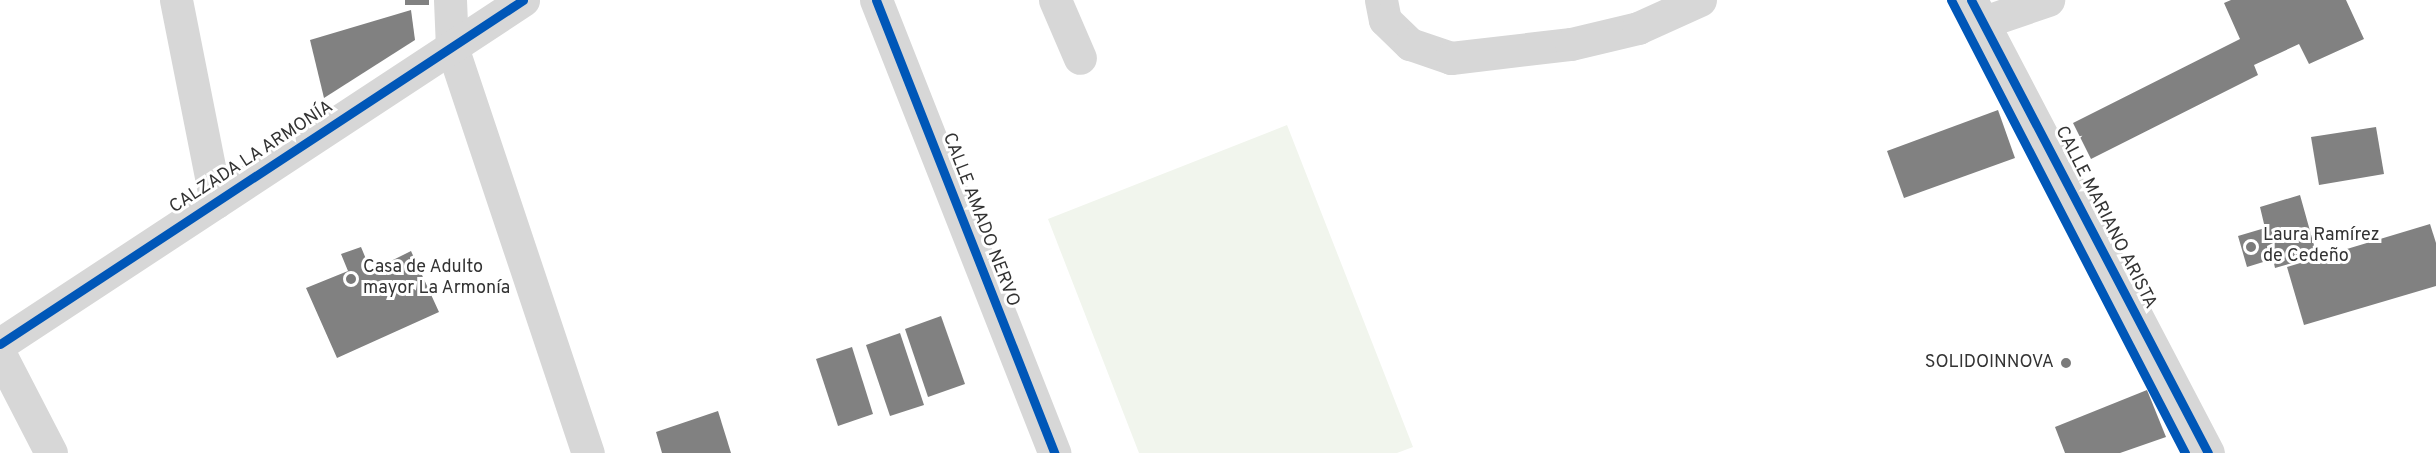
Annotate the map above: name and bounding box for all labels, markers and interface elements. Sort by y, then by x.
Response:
street label: CALZADA LA ARMONÍA [165,96,339,220]
street label: CALLE MARIANO ARISTA [2049,123,2161,313]
street label: CALLE AMADO NERVO [937,130,1023,310]
place label: Laura Ramírez de Cedeño [2263,226,2380,268]
marker: Laura Ramírez de Cedeño [2244,240,2258,254]
place label: Casa de Adulto mayor La Armonía [363,258,511,300]
marker: Casa de Adulto mayor La Armonía [344,272,358,286]
place label: SOLIDOINNOVA [1925,352,2054,374]
marker: SOLIDOINNOVA [2059,356,2073,370]

